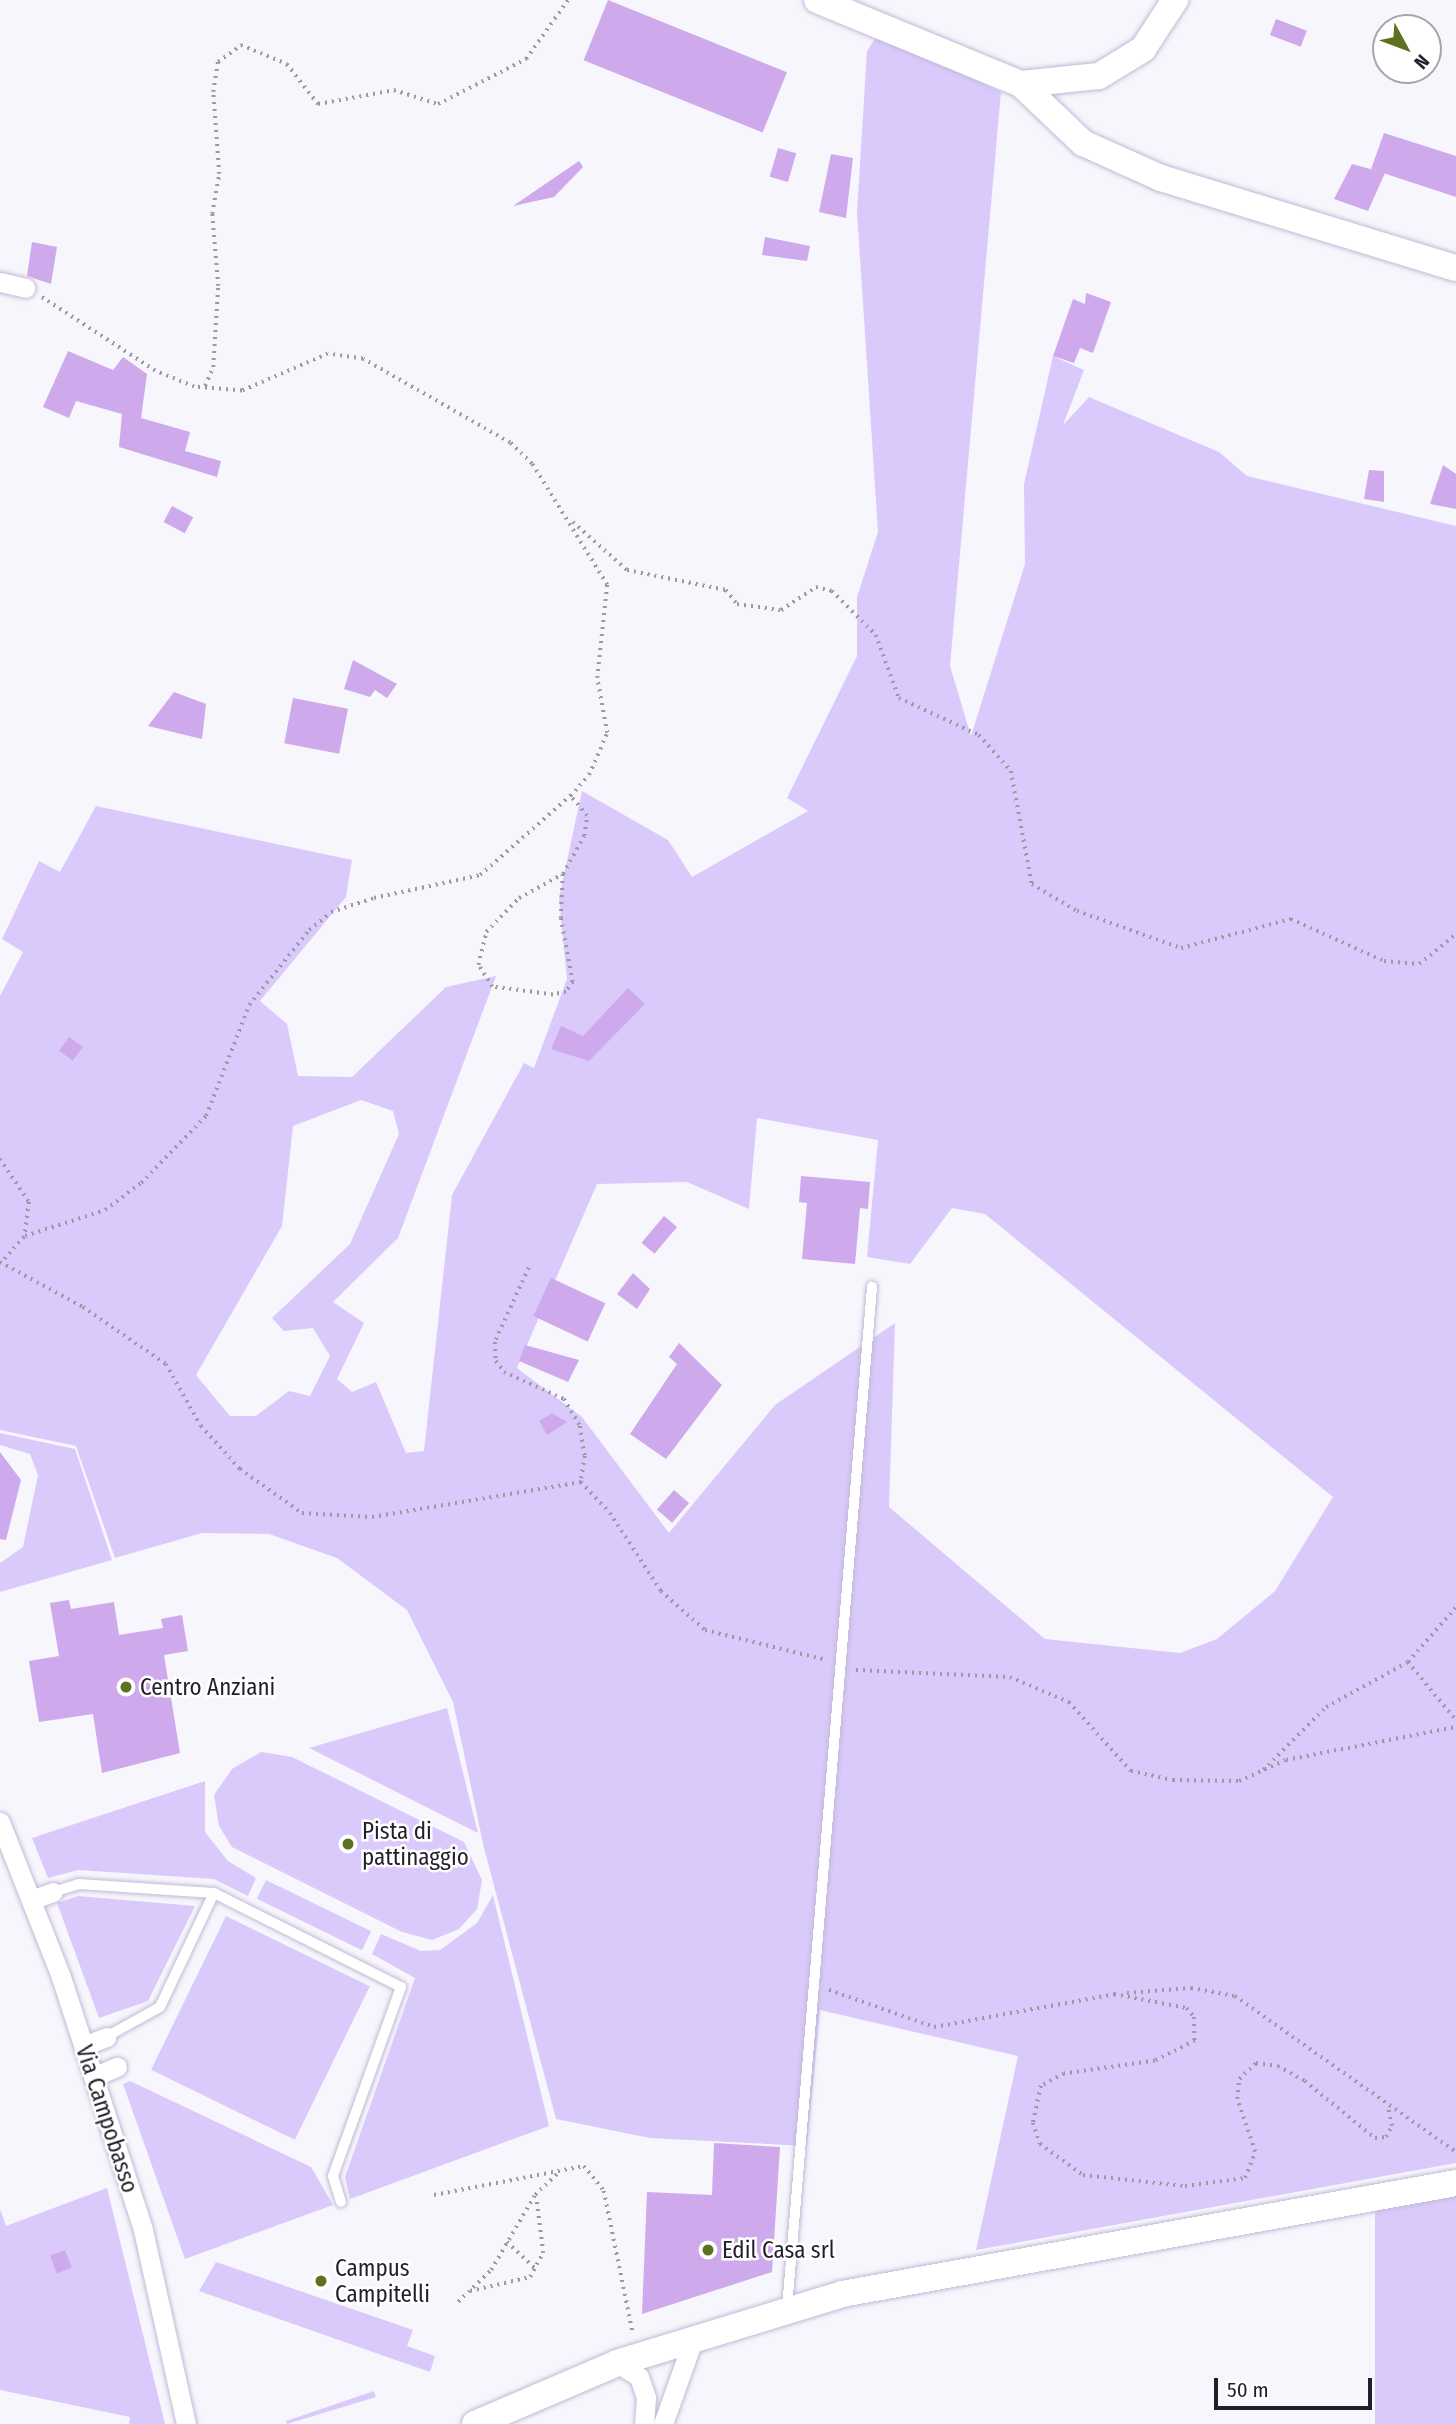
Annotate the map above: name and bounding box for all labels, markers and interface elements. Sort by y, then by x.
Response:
north arrow [1372,14,1442,84]
text: N [1409,50,1434,74]
place label: Centro Anziani [140,1673,275,1701]
marker: Centro Anziani [118,1679,134,1695]
place label: Pista di pattinaggio [362,1817,469,1871]
marker: Pista di pattinaggio [340,1836,356,1852]
street label: Via Campobasso [70,2042,144,2196]
place label: Edil Casa srl [722,2236,835,2264]
marker: Edil Casa srl [700,2242,716,2258]
place label: Campus Campitelli [335,2254,430,2308]
marker: Campus Campitelli [313,2273,329,2289]
scale bar [1218,2364,1376,2408]
text: 50 m [1227,2377,1269,2403]

